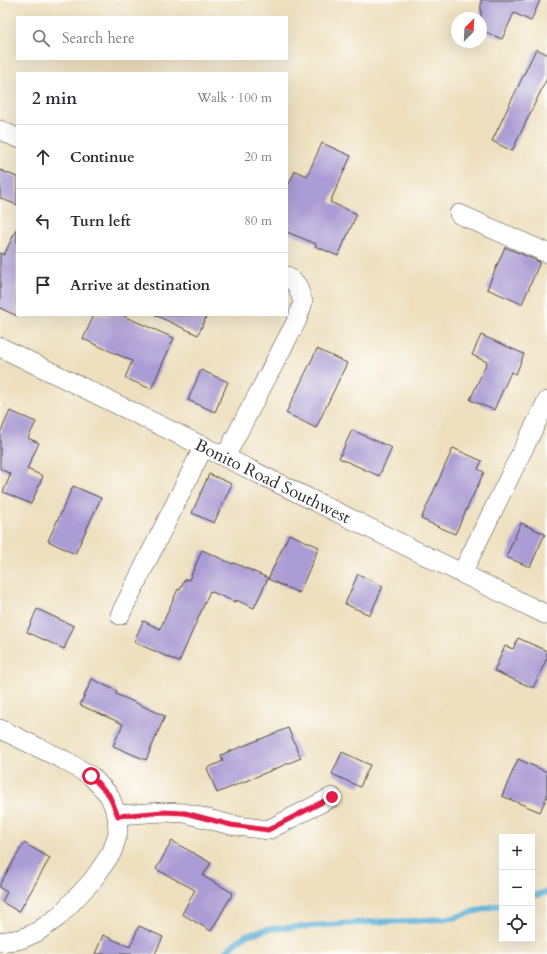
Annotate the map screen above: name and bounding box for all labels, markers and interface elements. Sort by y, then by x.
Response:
north arrow [451,12,487,48]
search box [16,16,288,60]
icon: search [30,27,52,49]
text: Search here [62,28,135,48]
text: 2 min [32,87,77,110]
text: Walk · 100 m [197,89,272,107]
icon: ahead [32,146,54,168]
text: Continue [70,147,135,167]
text: 20 m [244,148,272,166]
icon: left [32,210,54,232]
text: Turn left [70,211,131,231]
text: 80 m [244,212,272,230]
icon: arrive [32,274,54,296]
text: Arrive at destination [70,275,210,295]
street label: Bonito Road Southwest [191,433,355,529]
route start [82,767,100,785]
route end [323,788,341,806]
map controls [499,834,535,942]
button: + [499,834,535,870]
button: − [499,870,535,906]
button: locate [499,906,535,942]

